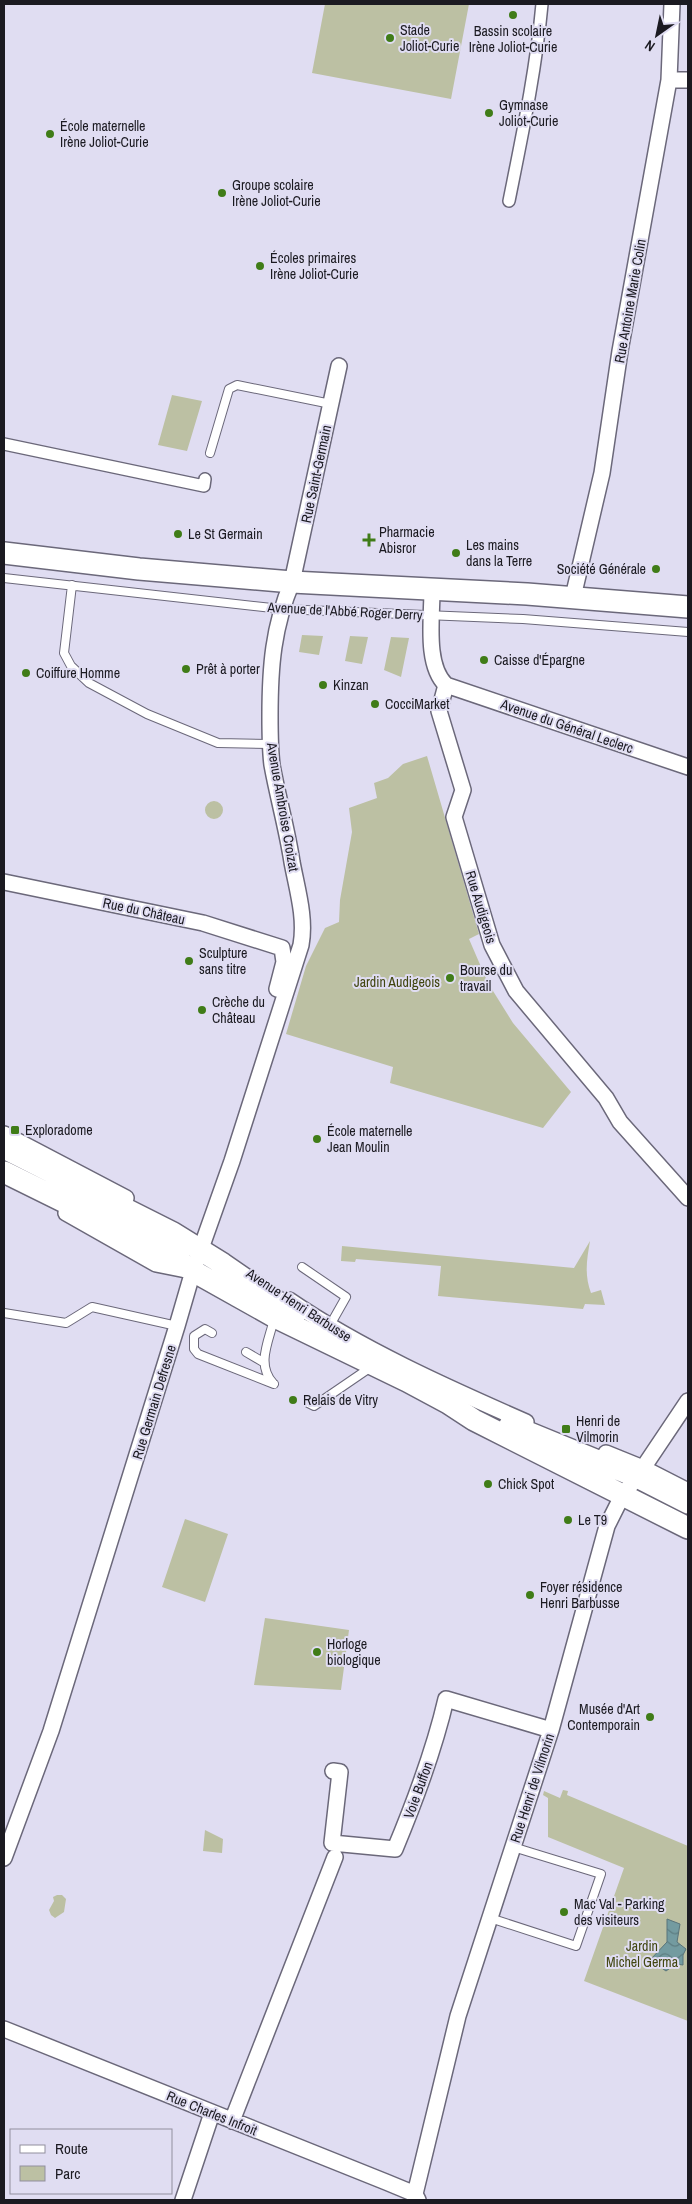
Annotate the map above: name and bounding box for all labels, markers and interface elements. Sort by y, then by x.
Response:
marker: Bassin scolaire Irène Joliot-Curie [507,9,519,21]
north arrow [632,10,682,60]
place label: Stade Joliot-Curie [400,21,459,55]
place label: Bassin scolaire Irène Joliot-Curie [469,22,557,56]
marker: Stade Joliot-Curie [384,32,396,44]
text: N [642,36,658,56]
place label: Gymnase Joliot-Curie [499,96,558,130]
marker: Gymnase Joliot-Curie [483,107,495,119]
place label: École maternelle Irène Joliot-Curie [60,117,149,151]
marker: École maternelle Irène Joliot-Curie [44,128,56,140]
place label: Groupe scolaire Irène Joliot-Curie [232,176,321,210]
marker: Groupe scolaire Irène Joliot-Curie [216,187,228,199]
street label: Rue Antoine Marie Colin [610,238,650,364]
place label: Écoles primaires Irène Joliot-Curie [270,249,359,283]
marker: Écoles primaires Irène Joliot-Curie [254,260,266,272]
street label: Rue Saint-Germain [297,423,335,525]
place label: Pharmacie Abisror [378,523,435,557]
place label: Le St Germain [188,525,263,543]
marker: Le St Germain [172,528,184,540]
marker: Pharmacie Abisror [363,534,375,546]
place label: Les mains dans la Terre [466,536,532,570]
marker: Les mains dans la Terre [450,547,462,559]
place label: Société Générale [557,560,646,578]
marker: Société Générale [650,563,662,575]
street label: Avenue de l'Abbé Roger Derry [266,598,423,624]
place label: Caisse d'Épargne [494,651,585,669]
marker: Caisse d'Épargne [478,654,490,666]
place label: Prêt à porter [196,660,260,678]
marker: Prêt à porter [180,663,192,675]
place label: Coiffure Homme [36,664,120,682]
marker: Coiffure Homme [20,667,32,679]
place label: Kinzan [333,676,369,694]
marker: Kinzan [317,679,329,691]
place label: CocciMarket [385,695,449,713]
street label: Avenue du Général Leclerc [497,695,636,757]
marker: CocciMarket [369,698,381,710]
street label: Avenue Ambroise Croizat [263,740,303,873]
street label: Rue Audigeois [461,868,501,946]
street label: Rue du Château [101,894,187,928]
place label: Sculpture sans titre [199,944,248,978]
marker: Sculpture sans titre [183,955,195,967]
place label: Bourse du travail [460,961,512,995]
marker: Bourse du travail [444,972,456,984]
park label: Jardin Audigeois [354,973,440,991]
place label: Crèche du Château [212,993,265,1027]
marker: Crèche du Château [196,1004,208,1016]
place label: Exploradome [25,1121,93,1139]
place label: École maternelle Jean Moulin [327,1122,413,1156]
marker: Exploradome [9,1124,21,1136]
marker: École maternelle Jean Moulin [311,1133,323,1145]
street label: Avenue Henri Barbusse [242,1264,355,1346]
street label: Rue Germain Defresne [128,1343,180,1461]
place label: Relais de Vitry [303,1391,378,1409]
marker: Relais de Vitry [287,1394,299,1406]
place label: Henri de Vilmorin [576,1412,620,1446]
marker: Henri de Vilmorin [560,1423,572,1435]
place label: Chick Spot [498,1475,554,1493]
marker: Chick Spot [482,1478,494,1490]
place label: Le T9 [578,1511,607,1529]
marker: Le T9 [562,1514,574,1526]
place label: Foyer résidence Henri Barbusse [540,1578,622,1612]
marker: Foyer résidence Henri Barbusse [524,1589,536,1601]
place label: Horloge biologique [327,1635,381,1669]
marker: Horloge biologique [311,1646,323,1658]
place label: Musée d'Art Contemporain [567,1700,640,1734]
marker: Musée d'Art Contemporain [644,1711,656,1723]
street label: Rue Henri de Vilmorin [506,1731,558,1845]
street label: Voie Buffon [399,1759,437,1821]
place label: Mac Val - Parking des visiteurs [574,1895,665,1929]
marker: Mac Val - Parking des visiteurs [558,1906,570,1918]
park label: Jardin Michel Germa [606,1937,679,1971]
street label: Rue Charles Infroit [164,2087,260,2139]
legend [10,2129,172,2194]
text: Route [55,2138,88,2159]
text: Parc [55,2163,80,2184]

